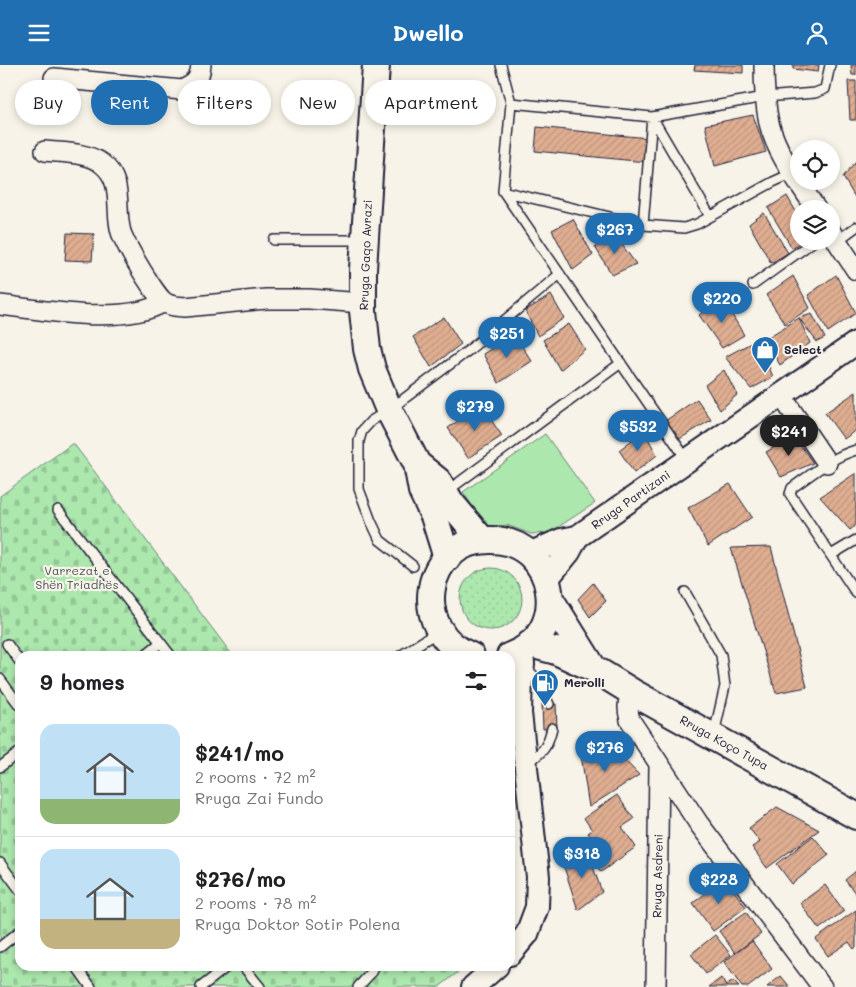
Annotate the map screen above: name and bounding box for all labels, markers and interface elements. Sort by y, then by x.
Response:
text: Dwello [392,18,464,47]
icon: menu [25,19,53,47]
icon: person [803,19,831,47]
chip: Buy [15,80,81,125]
chip: Rent [91,80,168,125]
chip: Filters [178,80,271,125]
chip: New [281,80,355,125]
chip: Apartment [365,80,496,125]
map controls [790,140,840,250]
button: locate [790,140,840,190]
street label: Rruga Gaqo Avrazi [355,199,375,311]
button: layers [790,200,840,250]
pin: $267 [585,213,645,255]
text: $267 [596,218,634,239]
pin: $220 [692,281,752,324]
text: $220 [703,287,741,308]
pin: $251 [477,317,537,359]
text: $251 [489,322,525,343]
shop icon: Select [750,335,780,374]
place label: Select [784,341,822,357]
pin: $279 [445,389,505,432]
text: $279 [456,395,494,416]
pin: $532 [608,409,668,452]
text: $532 [619,415,657,436]
pin: $241 [759,415,819,457]
text: $241 [771,420,807,441]
street label: Rruga Partizani [588,466,673,532]
park label: Varrezat e Shën Triadhës [35,562,119,592]
icon: filters [462,667,490,695]
text: 9 homes [40,668,125,695]
fuel station icon: Merolli [530,668,560,707]
place label: Merolli [564,674,605,690]
street label: Rruga Koço Tupa [677,711,772,773]
pin: $276 [575,731,635,773]
text: $276 [586,736,624,757]
text: $241/mo [195,739,284,766]
icon: home [80,744,140,804]
text: 2 rooms · 72 m² [195,766,316,787]
text: Rruga Zai Fundo [195,787,323,808]
street label: Rruga Asdreni [648,834,666,918]
pin: $318 [552,837,612,879]
text: $318 [564,842,600,863]
pin: $228 [689,863,749,905]
text: $276/mo [195,865,286,892]
text: $228 [700,868,738,889]
icon: home [80,869,140,929]
text: 2 rooms · 78 m² [195,892,316,913]
text: Rruga Doktor Sotir Polena [195,913,401,934]

